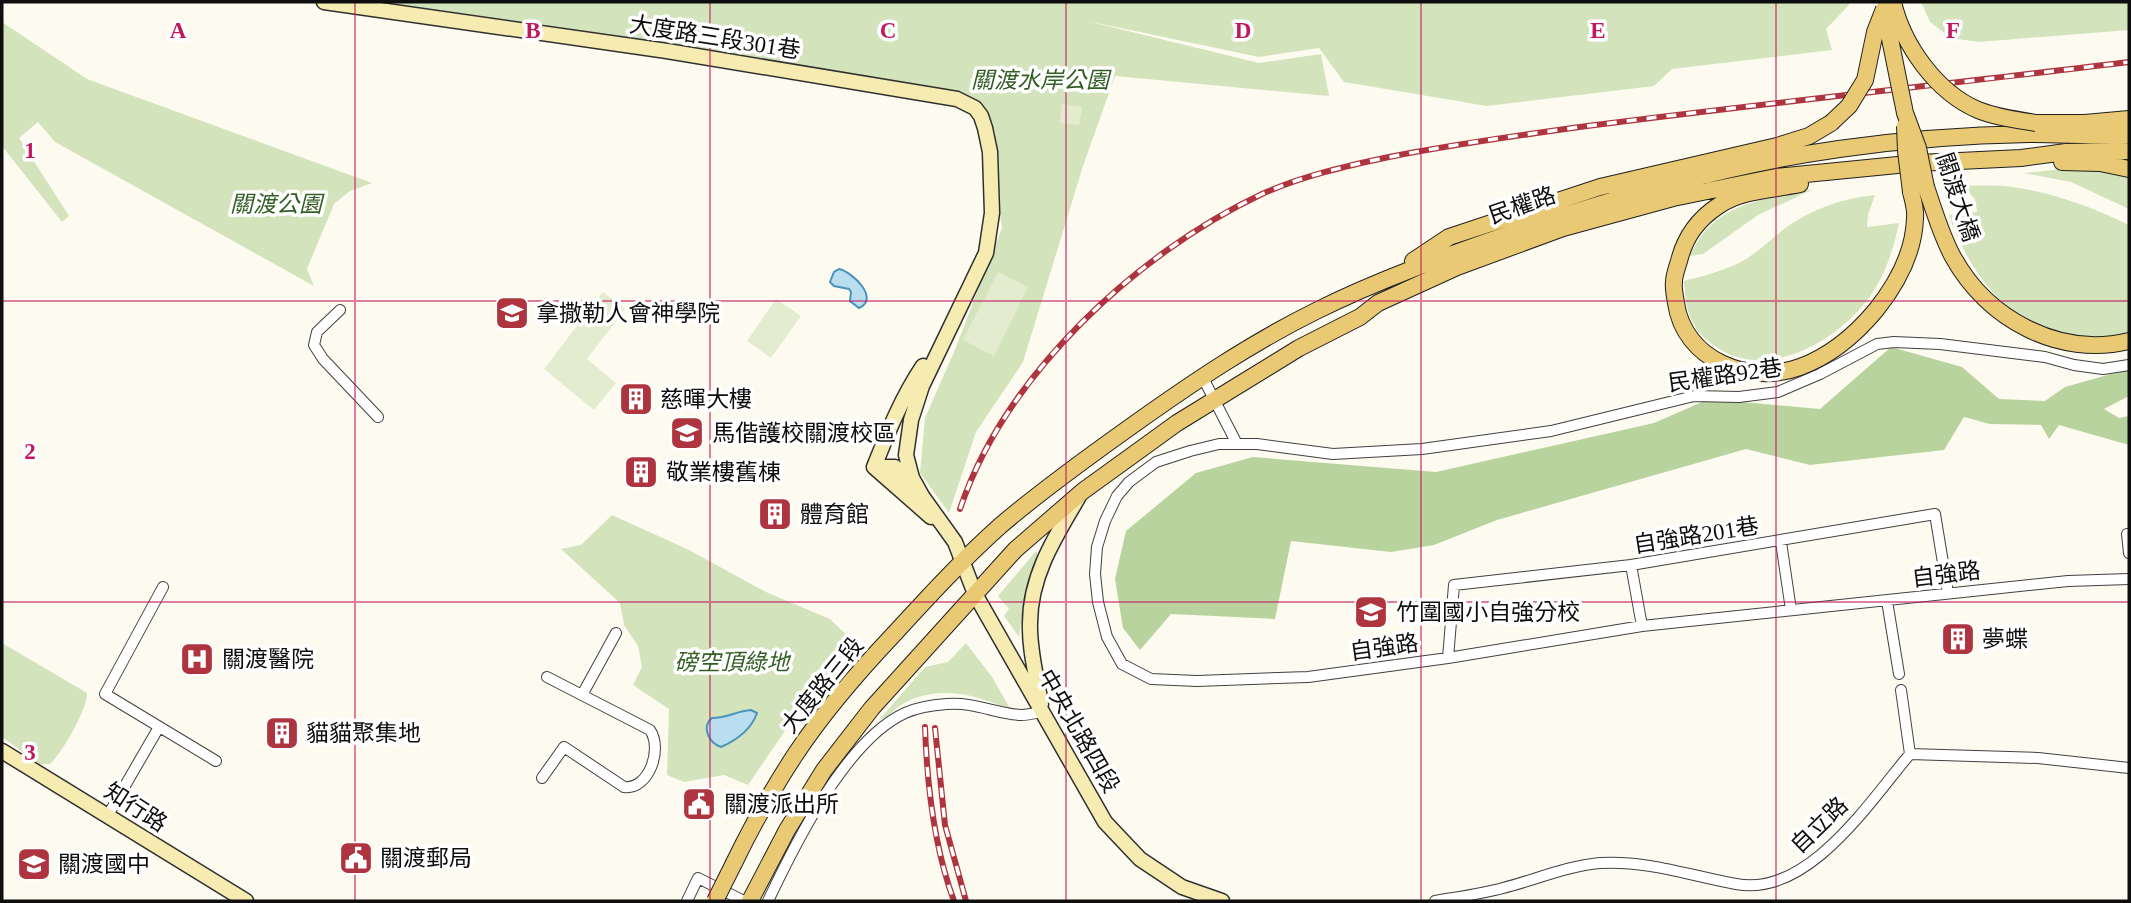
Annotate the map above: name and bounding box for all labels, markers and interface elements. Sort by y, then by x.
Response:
street label: 大度路三段301巷 [628,12,802,63]
text: A [170,18,187,43]
text: B [525,18,541,43]
text: C [880,18,896,43]
text: D [1235,18,1251,43]
text: E [1590,18,1606,43]
text: F [1946,18,1960,43]
park label: 關渡水岸公園 [971,68,1112,93]
text: 1 [24,138,36,163]
street label: 關渡大橋 [1931,150,1984,245]
street label: 民權路 [1485,182,1559,229]
park label: 關渡公園 [230,192,325,217]
school or university icon: 拿撒勒人會神學院 [493,294,531,332]
place label: 拿撒勒人會神學院 [536,301,720,326]
street label: 民權路92巷 [1666,355,1784,396]
building icon: 慈暉大樓 [617,380,655,418]
place label: 慈暉大樓 [660,387,752,412]
school or university icon: 馬偕護校關渡校區 [668,414,706,452]
place label: 馬偕護校關渡校區 [712,421,896,446]
text: 2 [24,439,36,464]
building icon: 敬業樓舊棟 [622,453,660,491]
place label: 敬業樓舊棟 [666,460,781,485]
building icon: 體育館 [756,495,794,533]
place label: 體育館 [800,502,869,527]
street label: 自強路201巷 [1632,513,1761,558]
street label: 自強路 [1910,558,1982,591]
school or university icon: 竹圍國小自強分校 [1352,593,1390,631]
place label: 竹圍國小自強分校 [1396,600,1580,625]
building icon: 夢蝶 [1939,620,1977,658]
place label: 夢蝶 [1982,627,2028,652]
street label: 自強路 [1348,630,1420,665]
street label: 大度路三段 [776,633,868,738]
hospital icon: 關渡醫院 [178,640,216,678]
place label: 關渡醫院 [222,647,314,672]
park label: 磅空頂綠地 [675,650,792,675]
street label: 中央北路四段 [1033,665,1124,797]
building icon: 貓貓聚集地 [263,714,301,752]
place label: 貓貓聚集地 [306,721,421,746]
text: 3 [24,740,36,765]
street label: 知行路 [100,778,171,837]
public building icon: 關渡派出所 [680,785,718,823]
place label: 關渡派出所 [724,792,839,817]
street label: 自立路 [1786,792,1853,858]
public building icon: 關渡郵局 [337,839,375,877]
school or university icon: 關渡國中 [15,845,53,883]
place label: 關渡郵局 [380,846,472,871]
place label: 關渡國中 [58,852,150,877]

